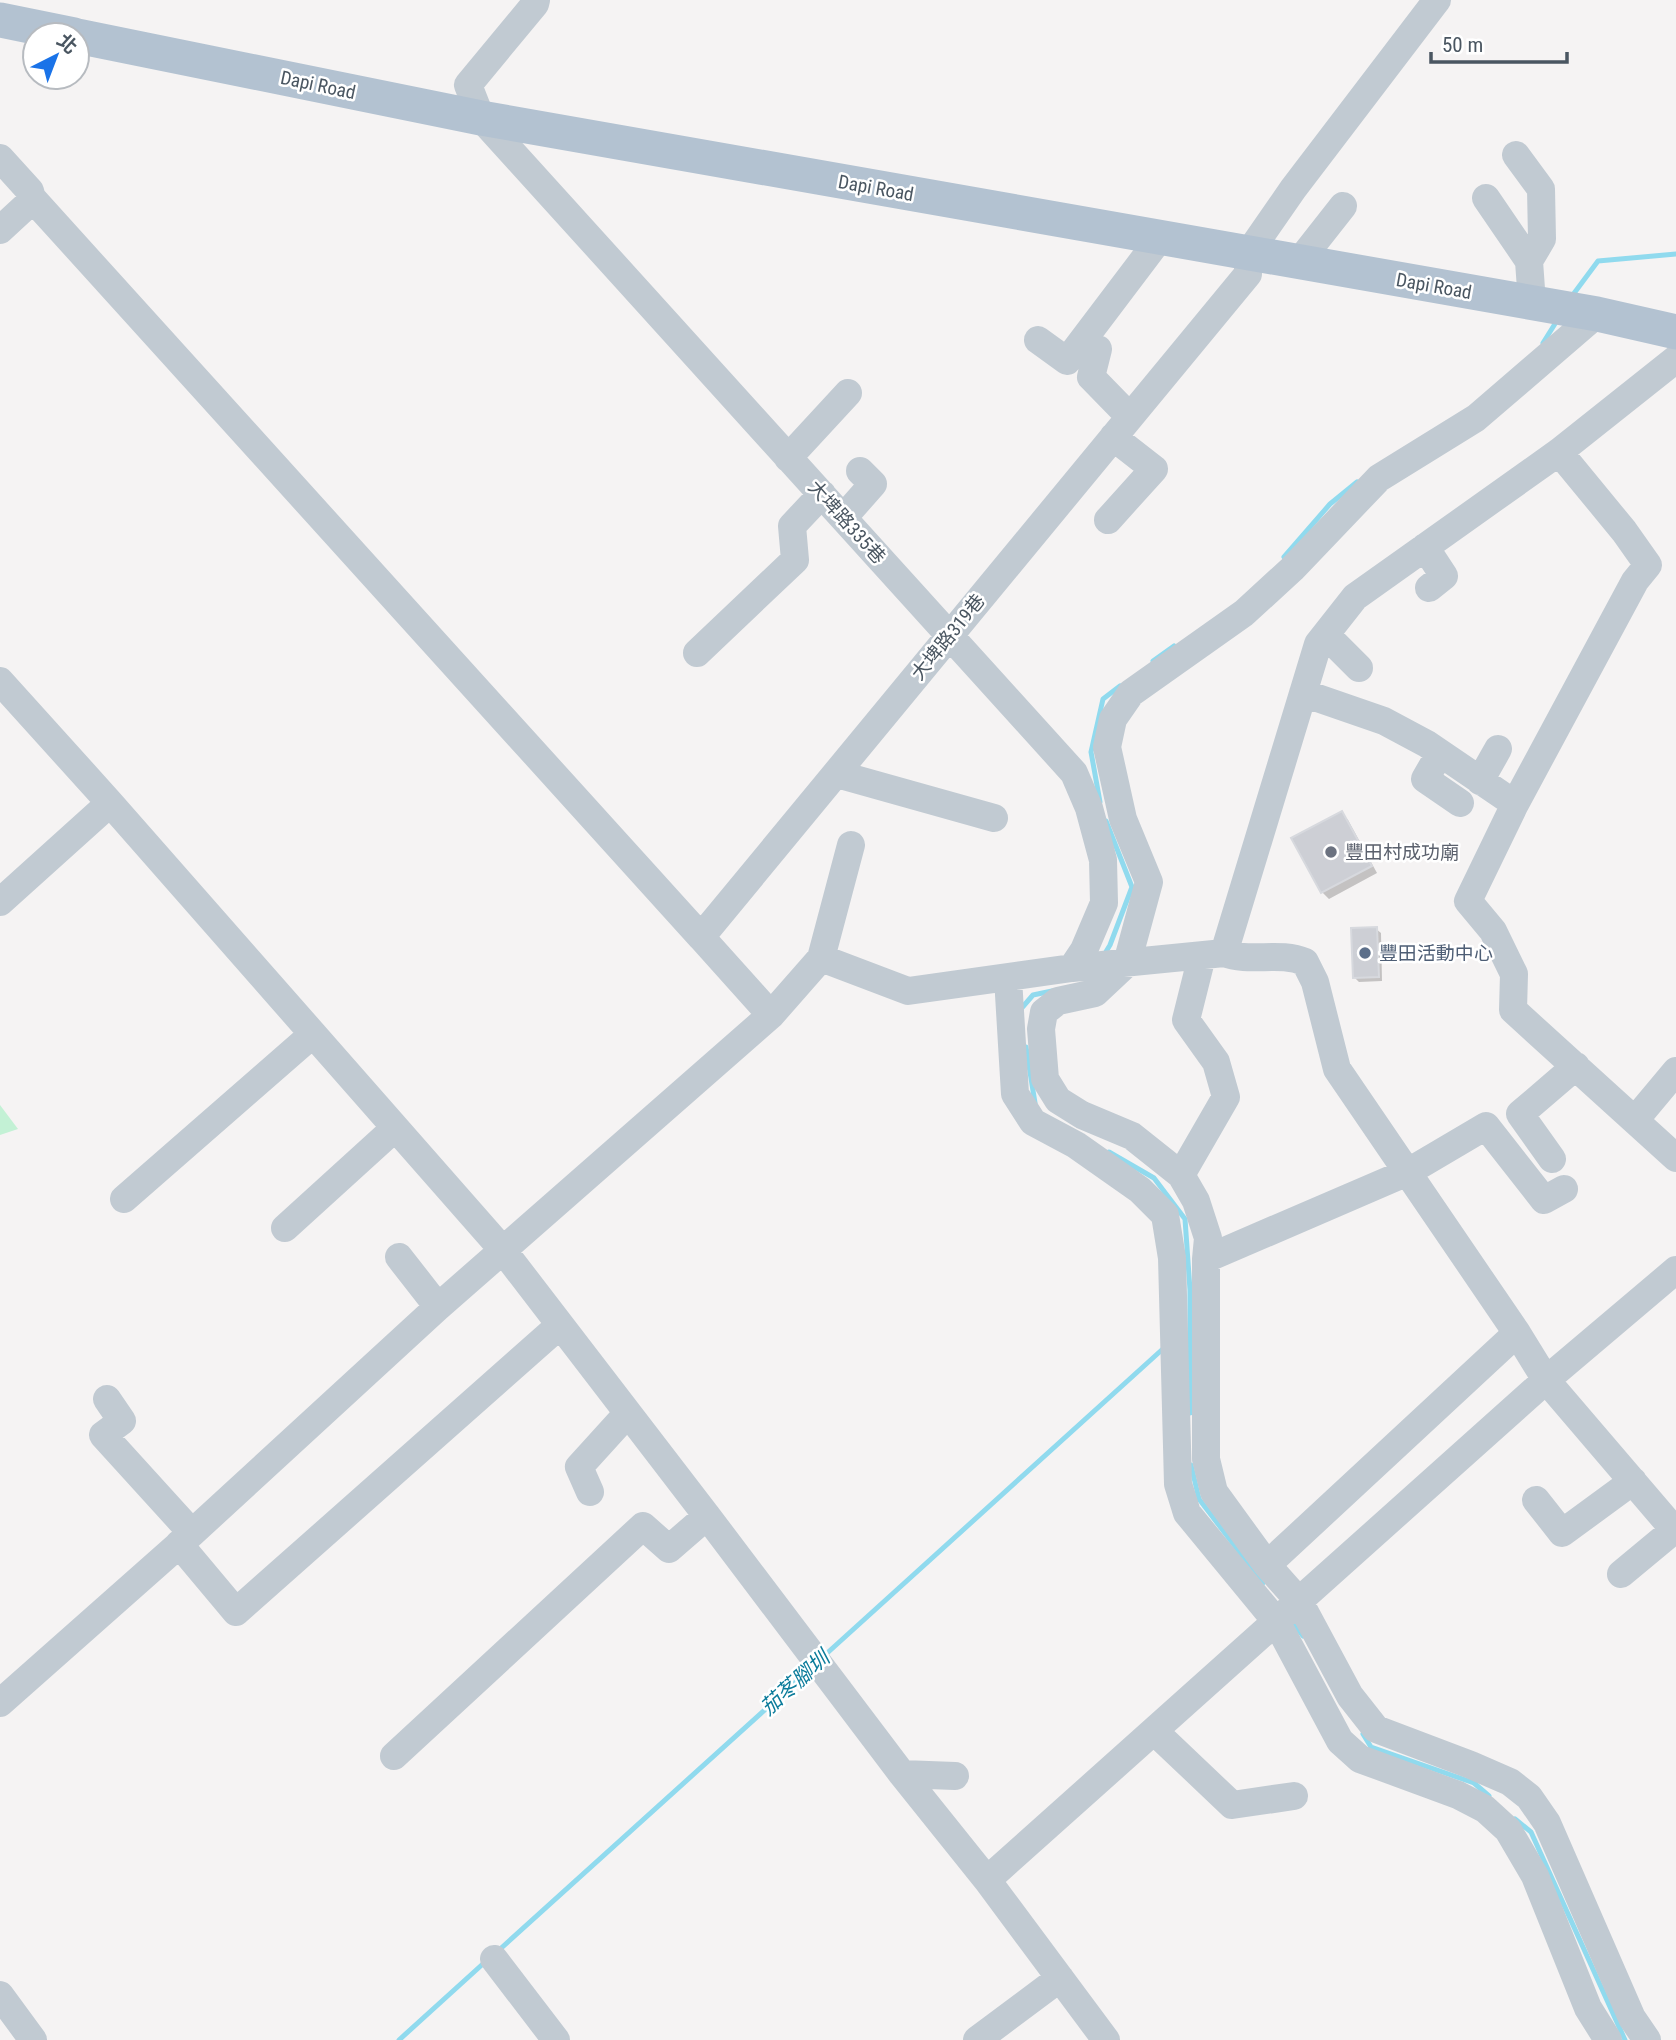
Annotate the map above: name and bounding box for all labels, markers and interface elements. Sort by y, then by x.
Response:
north arrow [21,21,91,91]
scale bar [1431,21,1568,65]
text: 北 [52,29,82,59]
text: 50 m [1442,33,1483,57]
street label: Dapi Road [278,66,358,104]
street label: Dapi Road [836,170,916,206]
street label: Dapi Road [1394,268,1474,304]
street label: 大埤路335巷 [804,476,890,568]
street label: 大埤路319巷 [906,589,990,685]
place label: 豐田村成功廟 [1345,841,1459,864]
marker: 豐田村成功廟 [1323,844,1339,860]
place label: 豐田活動中心 [1379,942,1493,965]
marker: 豐田活動中心 [1357,945,1373,961]
water label: 茄苳腳圳 [756,1644,836,1720]

